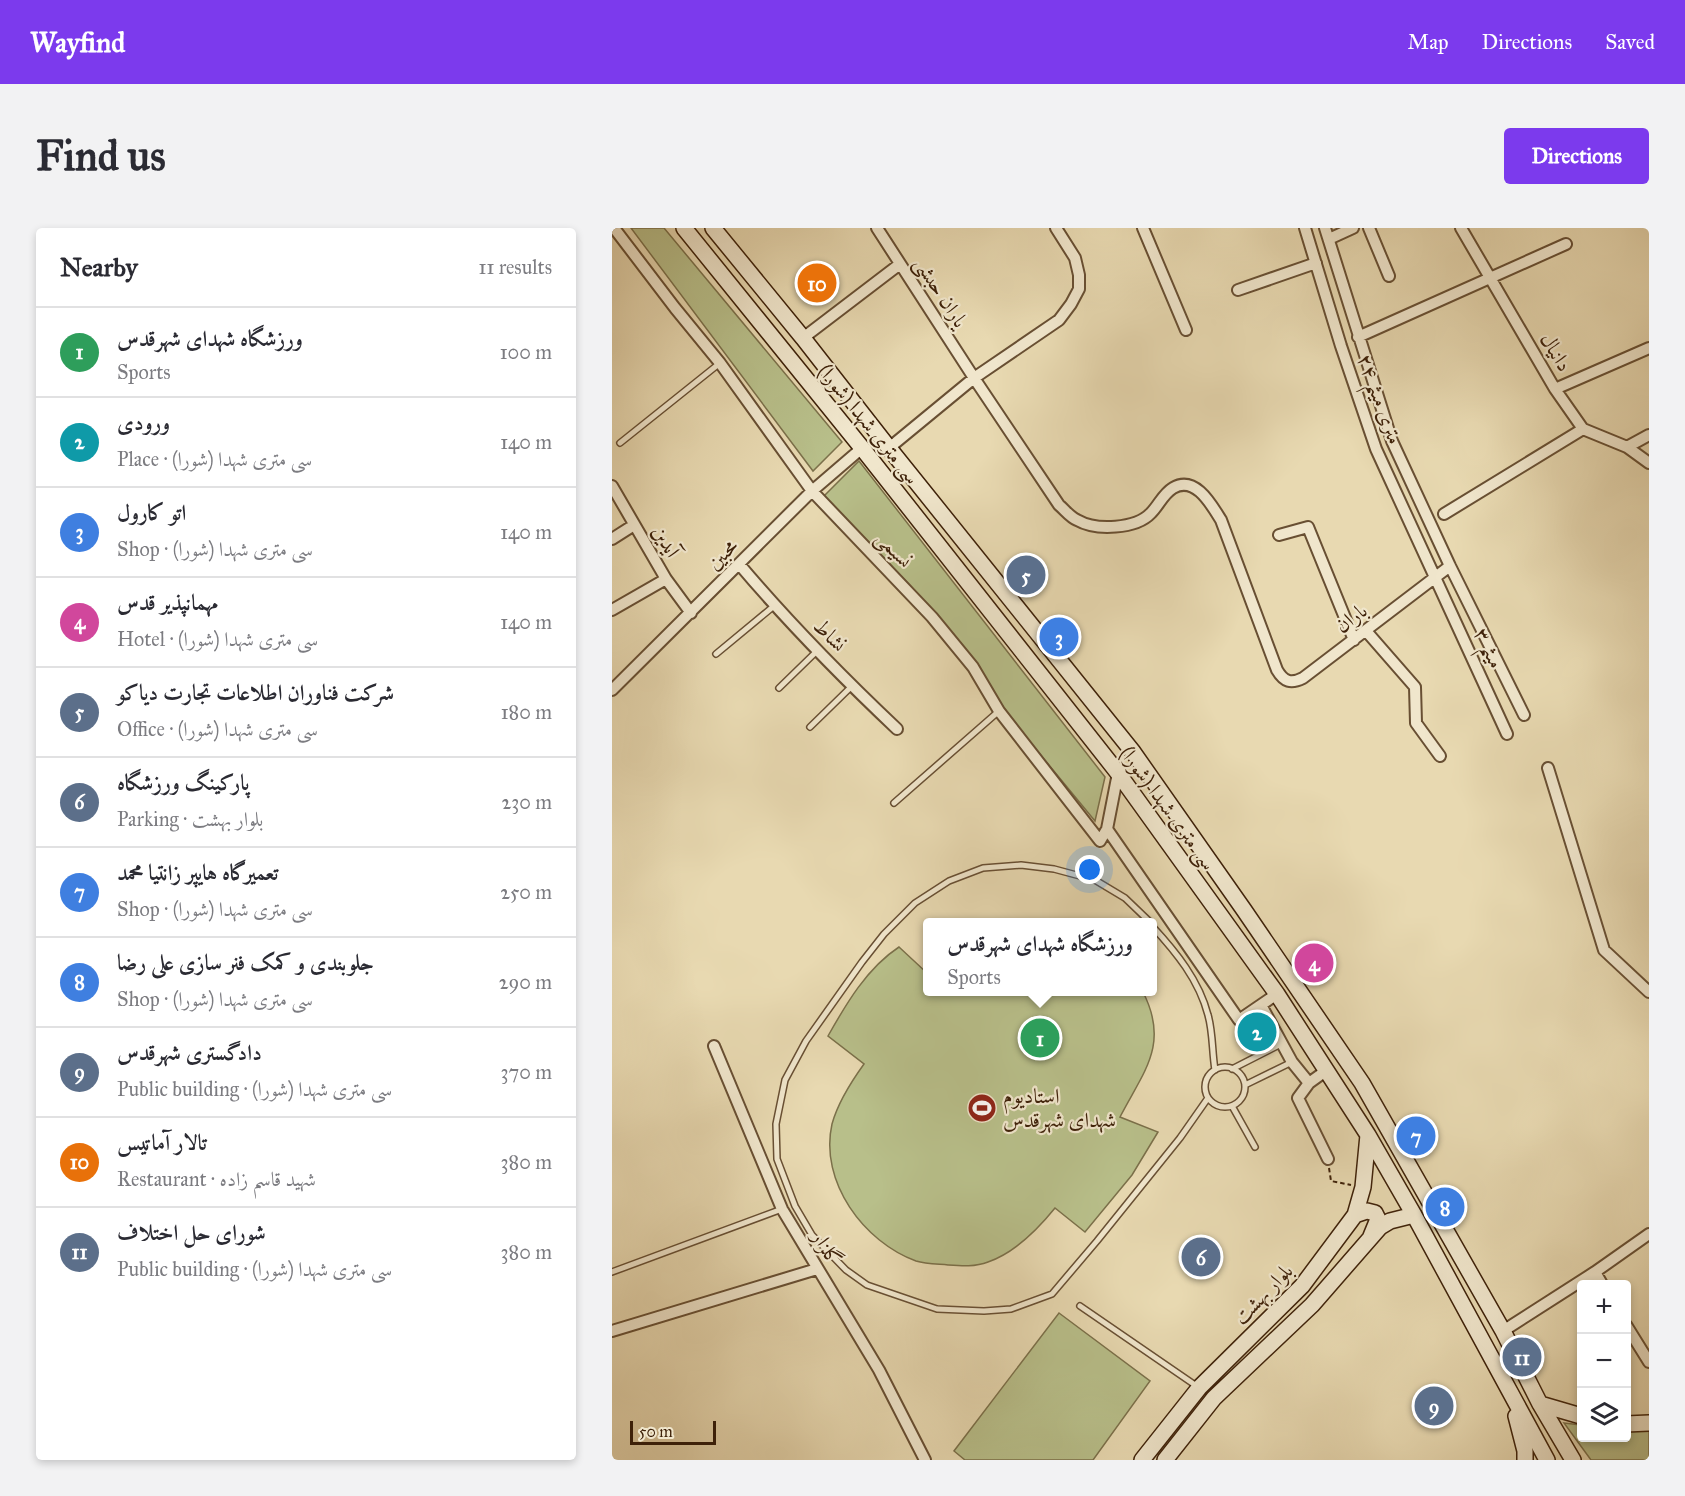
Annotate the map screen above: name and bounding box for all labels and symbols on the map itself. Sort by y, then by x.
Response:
street label: یاران حبشی [907,252,974,334]
pin: 10 [798,260,836,306]
street label: دانیال [1534,328,1578,376]
street label: ۲۴ متری میثم [1344,350,1408,451]
street label: سی متری شهدا (شورا) [811,359,925,491]
street label: آیدین [646,520,687,564]
street label: نسیمی [869,525,918,574]
street label: محبین [701,533,743,575]
pin: 5 [1006,552,1046,598]
street label: باران [1330,597,1372,639]
street label: نشاط [808,613,852,657]
pin: 3 [1040,614,1078,660]
street label: میثم ۳ [1461,624,1510,676]
street label: سی متری شهدا (شورا) [1113,741,1222,876]
your location [1075,855,1104,884]
pin: 4 [1294,940,1334,986]
pin: 2 [1238,1010,1276,1054]
pin: 1 [1020,1016,1060,1060]
place label: استادیوم شهدای شهرقدس [1003,1083,1116,1134]
sports icon: استادیوم شهدای شهرقدس [966,1092,998,1124]
pin: 7 [1396,1114,1436,1158]
pin: 8 [1426,1184,1464,1230]
street label: گلزار [805,1224,848,1270]
pin: 6 [1182,1234,1220,1280]
street label: بلوار بهشت [1228,1258,1299,1331]
pin: 11 [1502,1334,1542,1380]
pin: 9 [1414,1384,1454,1428]
scale bar [630,1418,716,1446]

